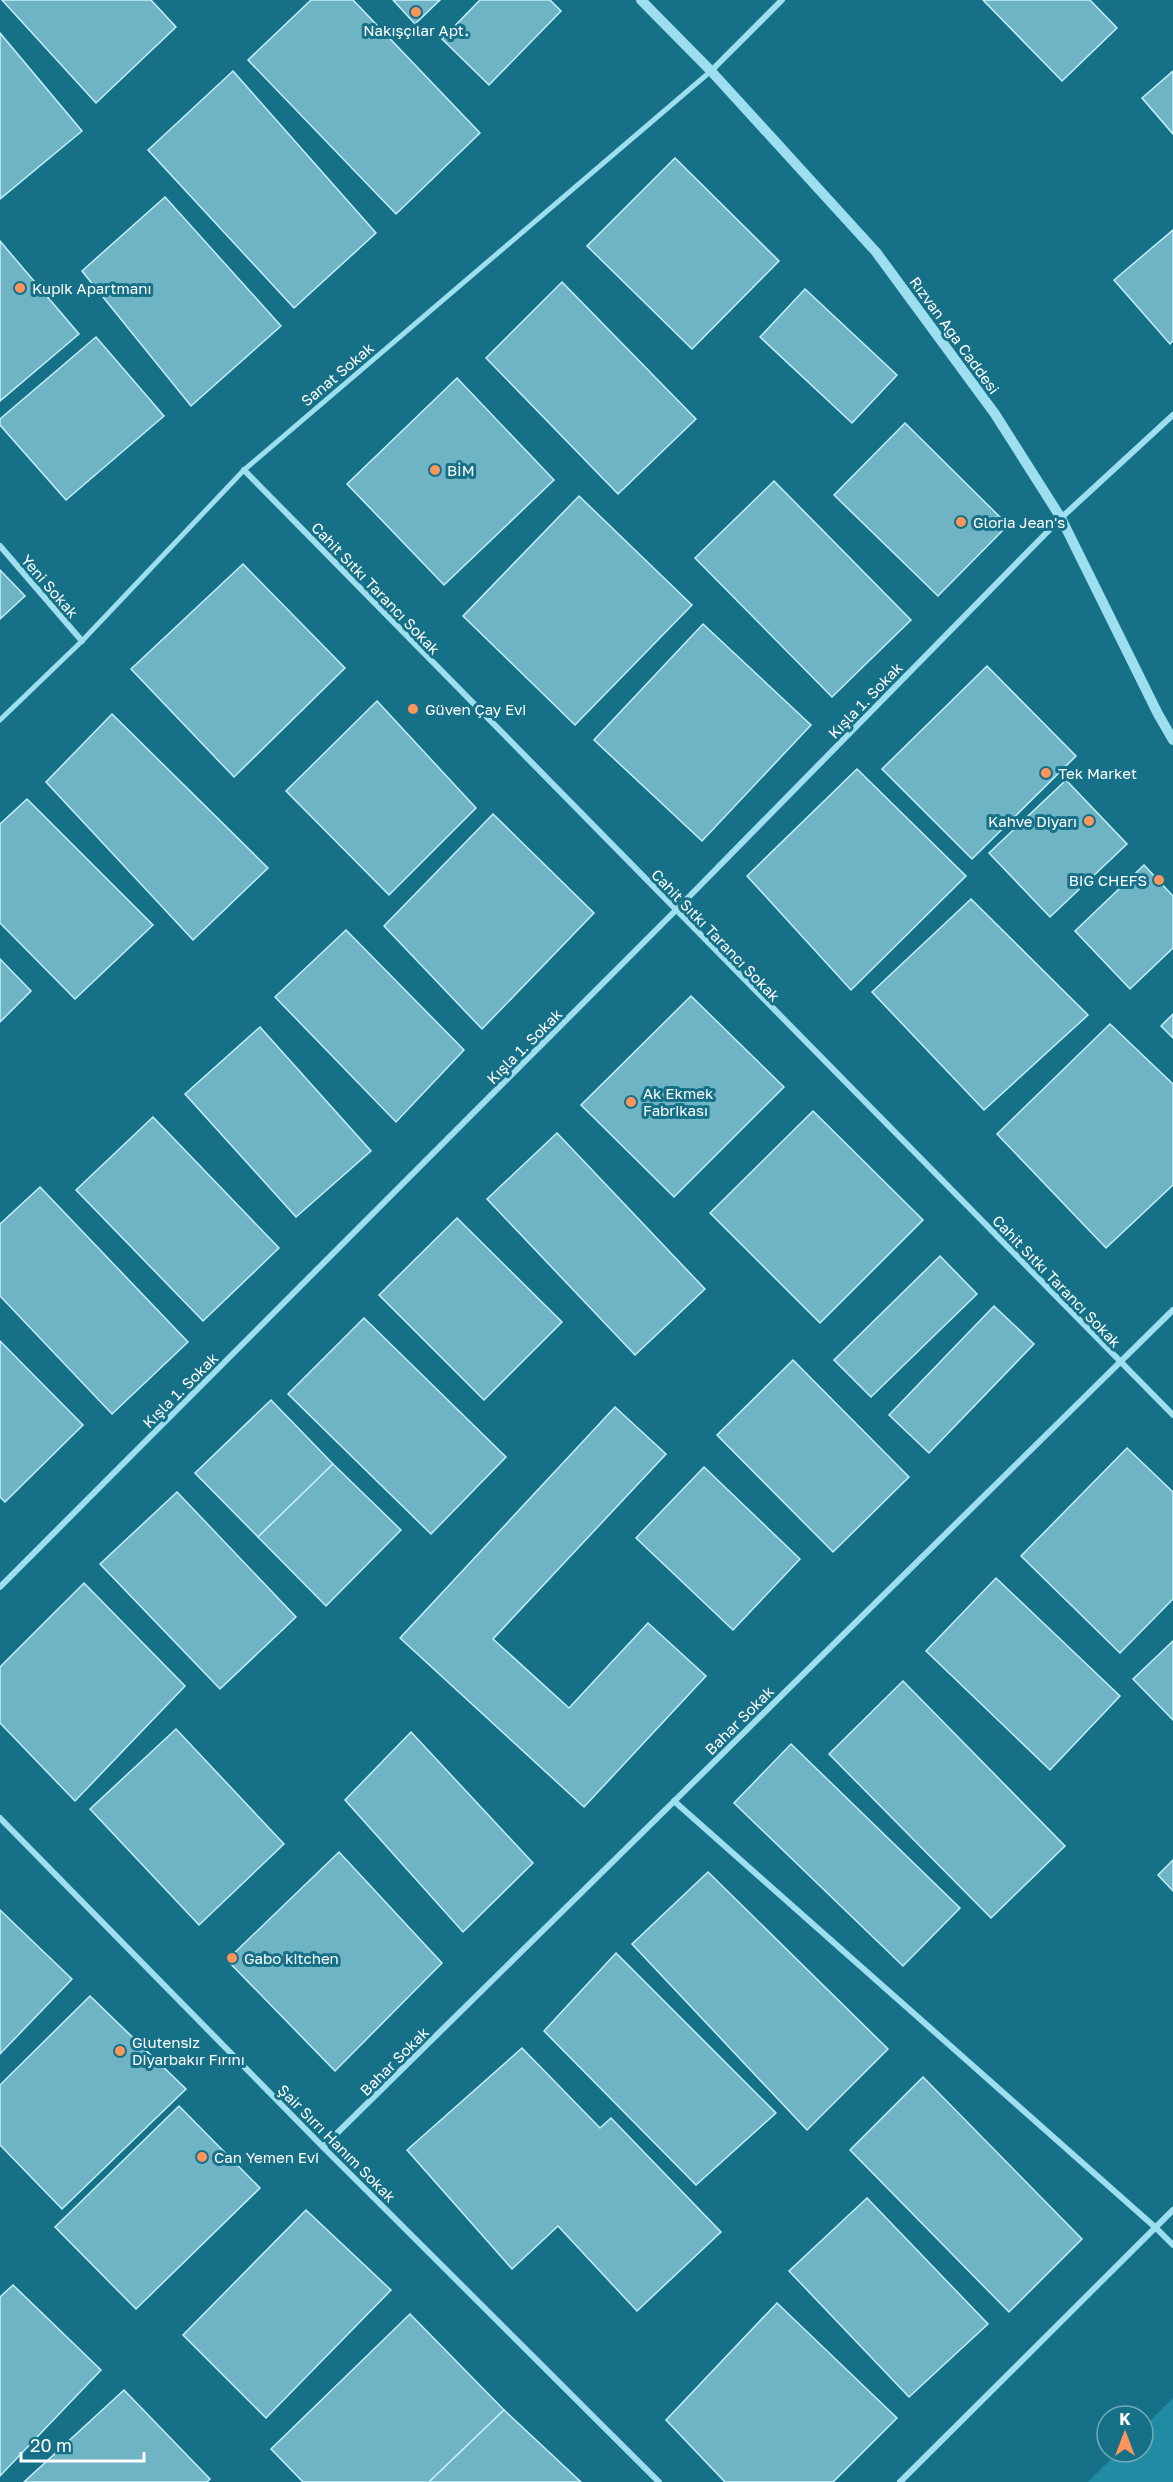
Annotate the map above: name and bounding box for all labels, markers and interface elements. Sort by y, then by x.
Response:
marker: Nakışçılar Apt. [409,5,423,19]
place label: Nakışçılar Apt. [363,21,469,39]
street label: Rızvan Ağa Caddesi [906,273,1004,397]
place label: Kupik Apartmanı [32,279,152,297]
marker: Kupik Apartmanı [13,281,27,295]
street label: Sanat Sokak [297,338,377,410]
place label: BİM [447,461,475,479]
marker: BİM [428,463,442,477]
place label: Gloria Jean's [973,513,1065,531]
marker: Gloria Jean's [954,515,968,529]
street label: Cahit Sıtkı Tarancı Sokak [308,518,444,658]
street label: Yeni Sokak [18,551,83,622]
street label: Kışla 1. Sokak [824,658,906,742]
place label: Güven Çay Evi [425,700,526,718]
marker: Güven Çay Evi [406,702,420,716]
place label: Tek Market [1058,764,1137,782]
marker: Tek Market [1039,766,1053,780]
place label: Kahve Diyarı [988,812,1077,830]
marker: Kahve Diyarı [1082,814,1096,828]
street label: Cahit Sıtkı Tarancı Sokak [648,865,784,1005]
place label: BIG CHEFS [1069,871,1147,889]
marker: BIG CHEFS [1152,873,1166,887]
street label: Kışla 1. Sokak [483,1004,566,1087]
place label: Ak Ekmek Fabrikası [643,1084,714,1119]
marker: Ak Ekmek Fabrikası [624,1095,638,1109]
street label: Cahit Sıtkı Tarancı Sokak [989,1211,1125,1351]
street label: Kışla 1. Sokak [139,1348,222,1431]
street label: Bahar Sokak [701,1682,777,1758]
place label: Gabo kitchen [244,1949,339,1967]
marker: Gabo kitchen [225,1951,239,1965]
street label: Bahar Sokak [356,2023,432,2099]
place label: Glutensiz Diyarbakır Fırını [132,2033,245,2068]
marker: Glutensiz Diyarbakır Fırını [113,2044,127,2058]
street label: Şair Sırrı Hanım Sokak [274,2080,400,2206]
place label: Can Yemen Evi [214,2148,319,2166]
marker: Can Yemen Evi [195,2150,209,2164]
north arrow [1095,2404,1155,2464]
text: K [1119,2409,1131,2429]
scale bar [21,2425,144,2463]
text: 20 m [30,2434,72,2456]

